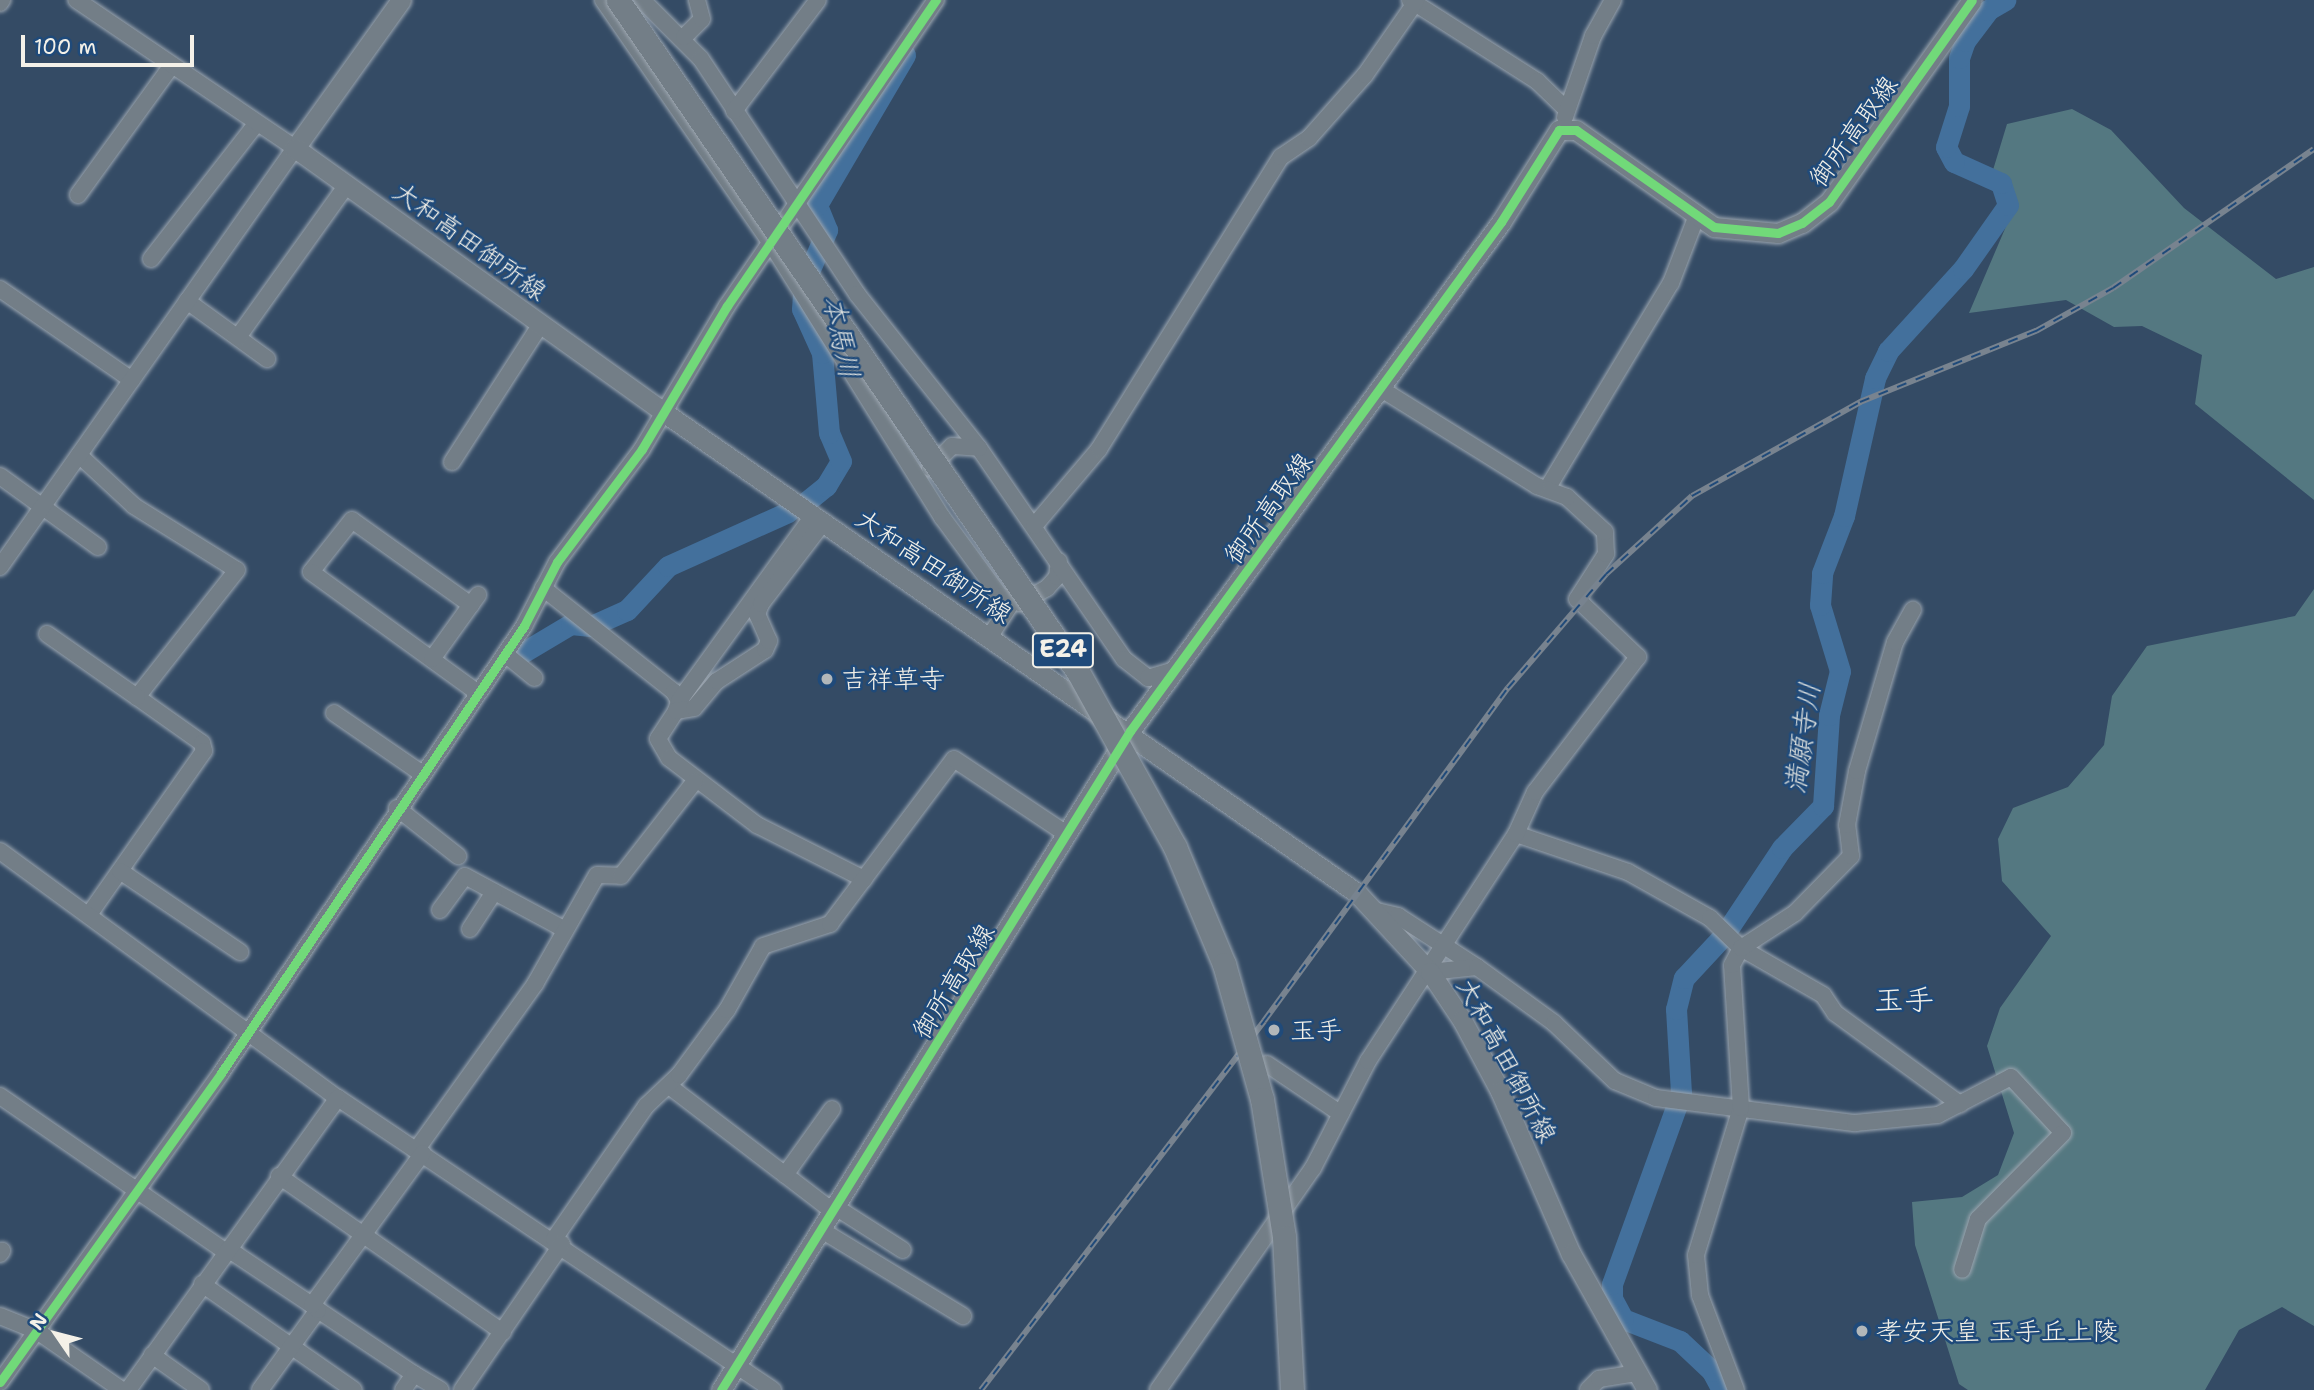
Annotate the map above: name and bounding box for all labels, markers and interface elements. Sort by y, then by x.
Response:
scale bar [24,21,198,65]
text: 100 m [34,33,97,61]
street label: 御所高取線 [1802,69,1904,193]
street label: 大和高田御所線 [387,175,553,307]
water label: 本馬川 [817,292,867,382]
street label: 御所高取線 [1217,446,1319,570]
street label: 大和高田御所線 [850,502,1018,630]
road number: E24 [1032,630,1094,670]
place label: 吉祥草寺 [841,663,945,695]
marker: 吉祥草寺 [819,671,835,687]
water label: 満願寺川 [1778,680,1826,796]
street label: 御所高取線 [905,918,1001,1044]
street label: 大和高田御所線 [1451,972,1563,1148]
district label: 玉手 [1874,982,1934,1018]
place label: 玉手 [1290,1014,1342,1046]
marker: 玉手 [1264,1020,1284,1040]
north arrow [21,1299,91,1369]
text: N [24,1308,53,1335]
place label: 孝安天皇 玉手丘上陵 [1876,1315,2119,1347]
marker: 孝安天皇 玉手丘上陵 [1854,1323,1870,1339]

